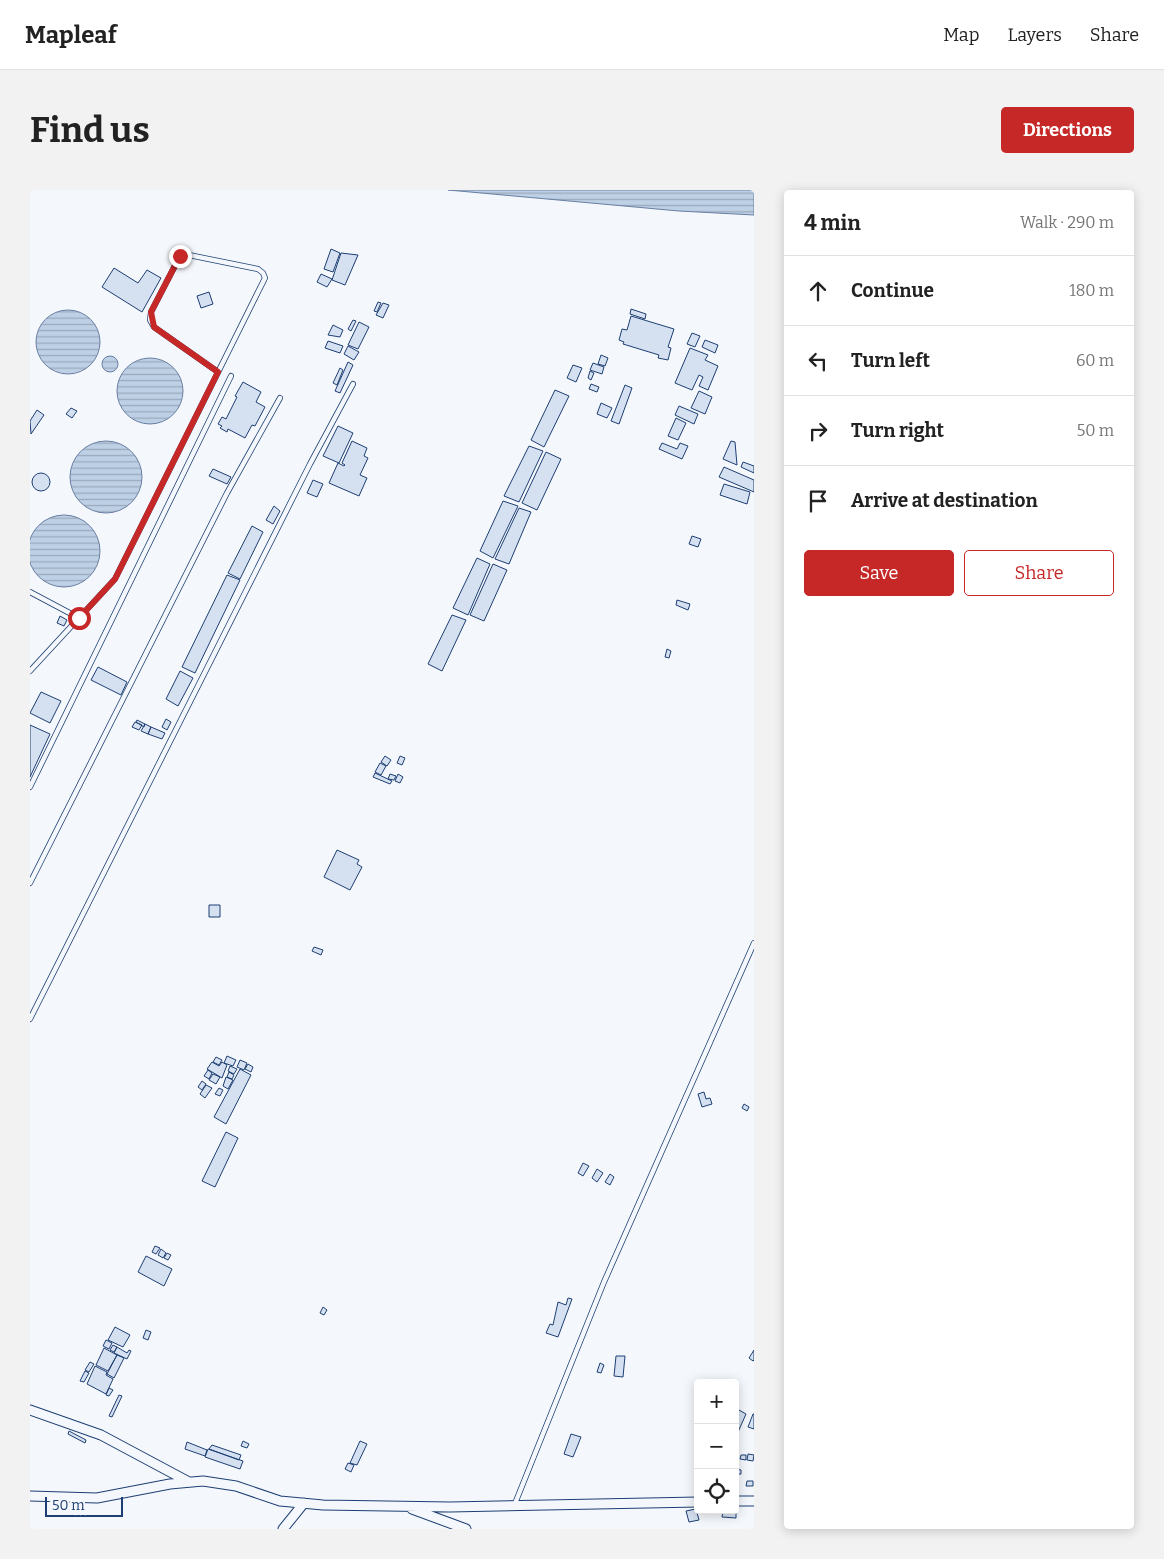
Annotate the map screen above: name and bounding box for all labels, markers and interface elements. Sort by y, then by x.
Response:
text: Mapleaf [25,21,117,49]
text: Map [943,24,979,46]
text: Layers [1007,24,1062,46]
text: Share [1090,24,1139,46]
button: Directions [1001,107,1134,153]
text: Find us [30,109,150,151]
text: 4 min [804,210,861,236]
text: Walk · 290 m [1020,213,1114,232]
route end [169,245,192,268]
icon: ahead [804,277,832,305]
text: Continue [851,279,934,302]
text: 180 m [1069,281,1114,300]
icon: left [804,347,832,375]
text: Turn left [851,349,930,372]
text: 60 m [1076,351,1114,370]
icon: right [804,417,832,445]
text: Turn right [851,419,944,442]
text: 50 m [1077,421,1114,440]
icon: arrive [804,487,832,515]
text: Arrive at destination [851,489,1038,512]
button: Save [804,550,954,596]
button: Share [964,550,1114,596]
route start [68,607,91,630]
map controls [694,1379,739,1514]
button: + [694,1379,739,1424]
button: − [694,1424,739,1469]
button: locate [694,1469,739,1514]
scale bar [45,1494,122,1517]
text: 50 m [52,1497,85,1514]

